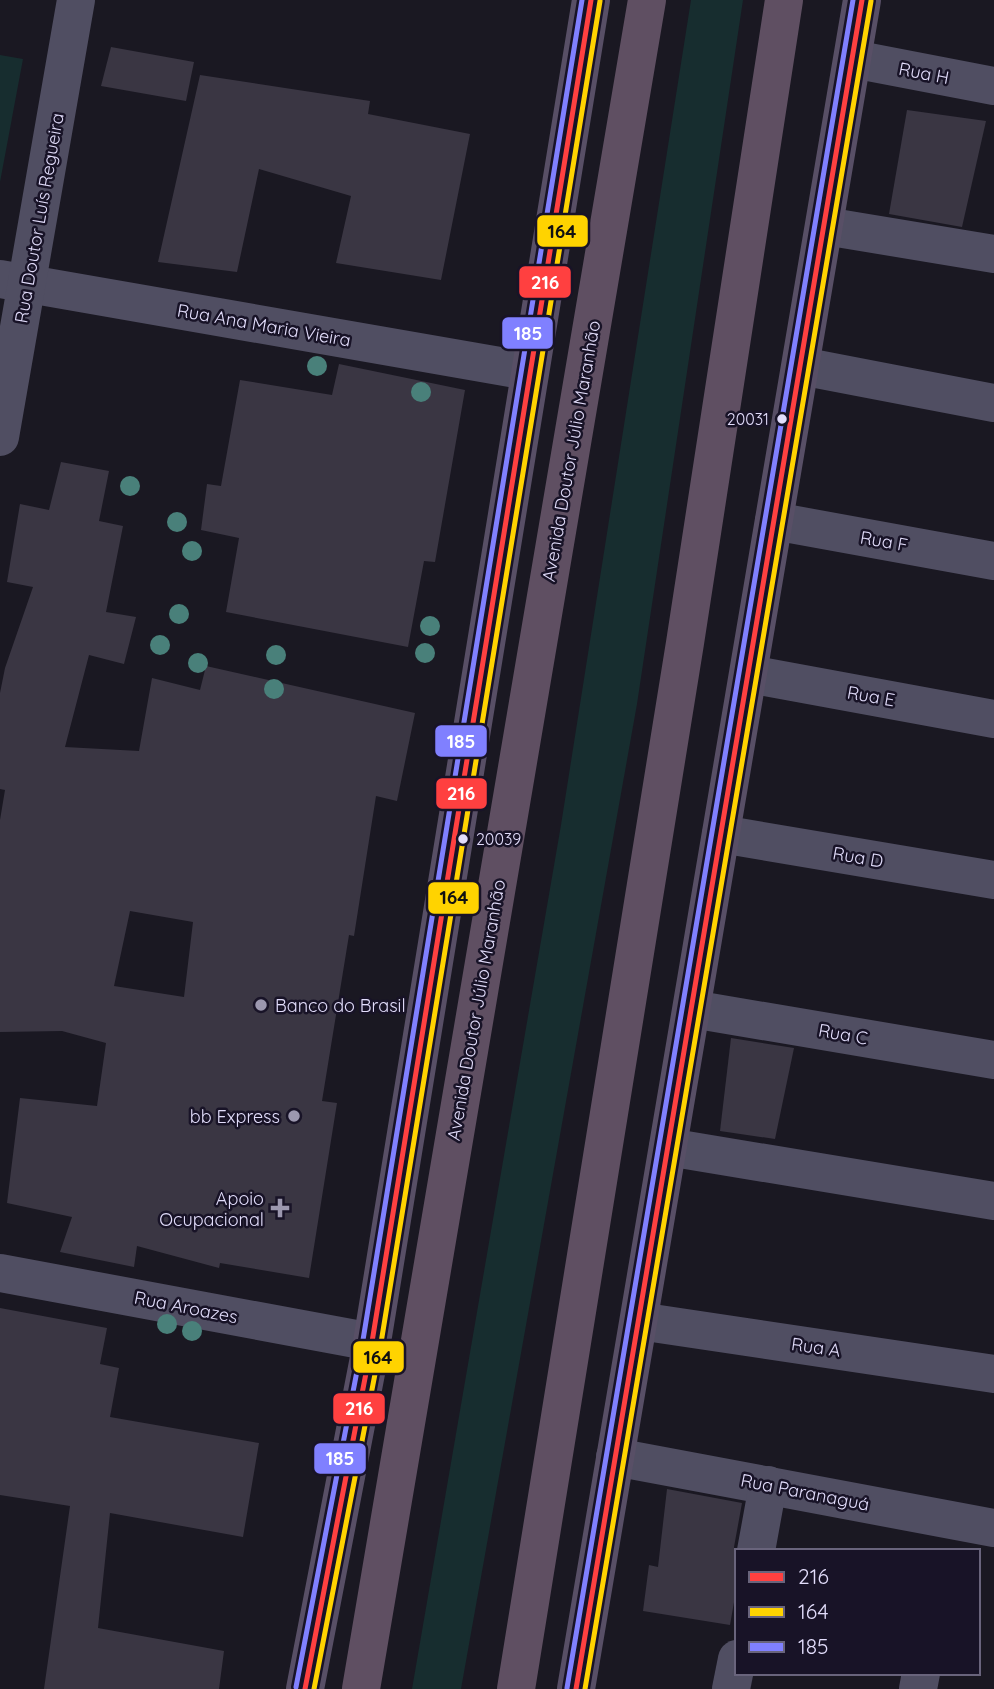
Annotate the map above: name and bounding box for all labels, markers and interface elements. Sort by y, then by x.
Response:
street label: Rua H [897,57,951,89]
street label: Rua Doutor Luís Regueira [9,111,69,325]
line badge: 164 [536,214,589,248]
text: 164 [547,219,577,243]
line badge: 216 [518,265,572,299]
text: 216 [531,270,559,294]
street label: Rua Ana Maria Vieira [175,298,353,352]
line badge: 185 [501,316,554,350]
street label: Avenida Doutor Júlio Maranhão [537,319,605,583]
text: 185 [514,321,542,345]
place label: 20031 [727,409,769,429]
marker: 20031 [775,412,789,426]
street label: Rua F [858,525,910,557]
street label: Rua E [845,680,897,712]
line badge: 185 [434,724,488,758]
text: 185 [447,729,475,753]
line badge: 216 [435,777,488,810]
text: 216 [447,781,475,805]
place label: 20039 [476,829,521,849]
marker: 20039 [456,832,470,846]
street label: Rua D [831,841,885,873]
street label: Avenida Doutor Júlio Maranhão [442,878,510,1142]
line badge: 164 [427,881,480,915]
text: 164 [439,885,469,909]
place label: Banco do Brasil [275,994,406,1017]
marker: Banco do Brasil [253,997,269,1013]
street label: Rua C [817,1018,870,1050]
place label: bb Express [190,1105,280,1128]
marker: bb Express [286,1108,302,1124]
place label: Apoio Ocupacional [159,1187,264,1231]
marker: Apoio Ocupacional [270,1198,290,1218]
street label: Rua Aroazes [132,1286,240,1328]
street label: Rua A [790,1332,843,1362]
line badge: 164 [352,1340,405,1374]
text: 164 [363,1345,393,1369]
line badge: 216 [332,1392,386,1425]
text: 216 [345,1396,373,1420]
line badge: 185 [313,1442,367,1475]
text: 185 [326,1446,354,1470]
street label: Rua Paranaguá [739,1468,871,1516]
legend [735,1549,980,1675]
text: 216 [798,1563,829,1589]
text: 164 [798,1598,828,1624]
text: 185 [798,1633,829,1659]

